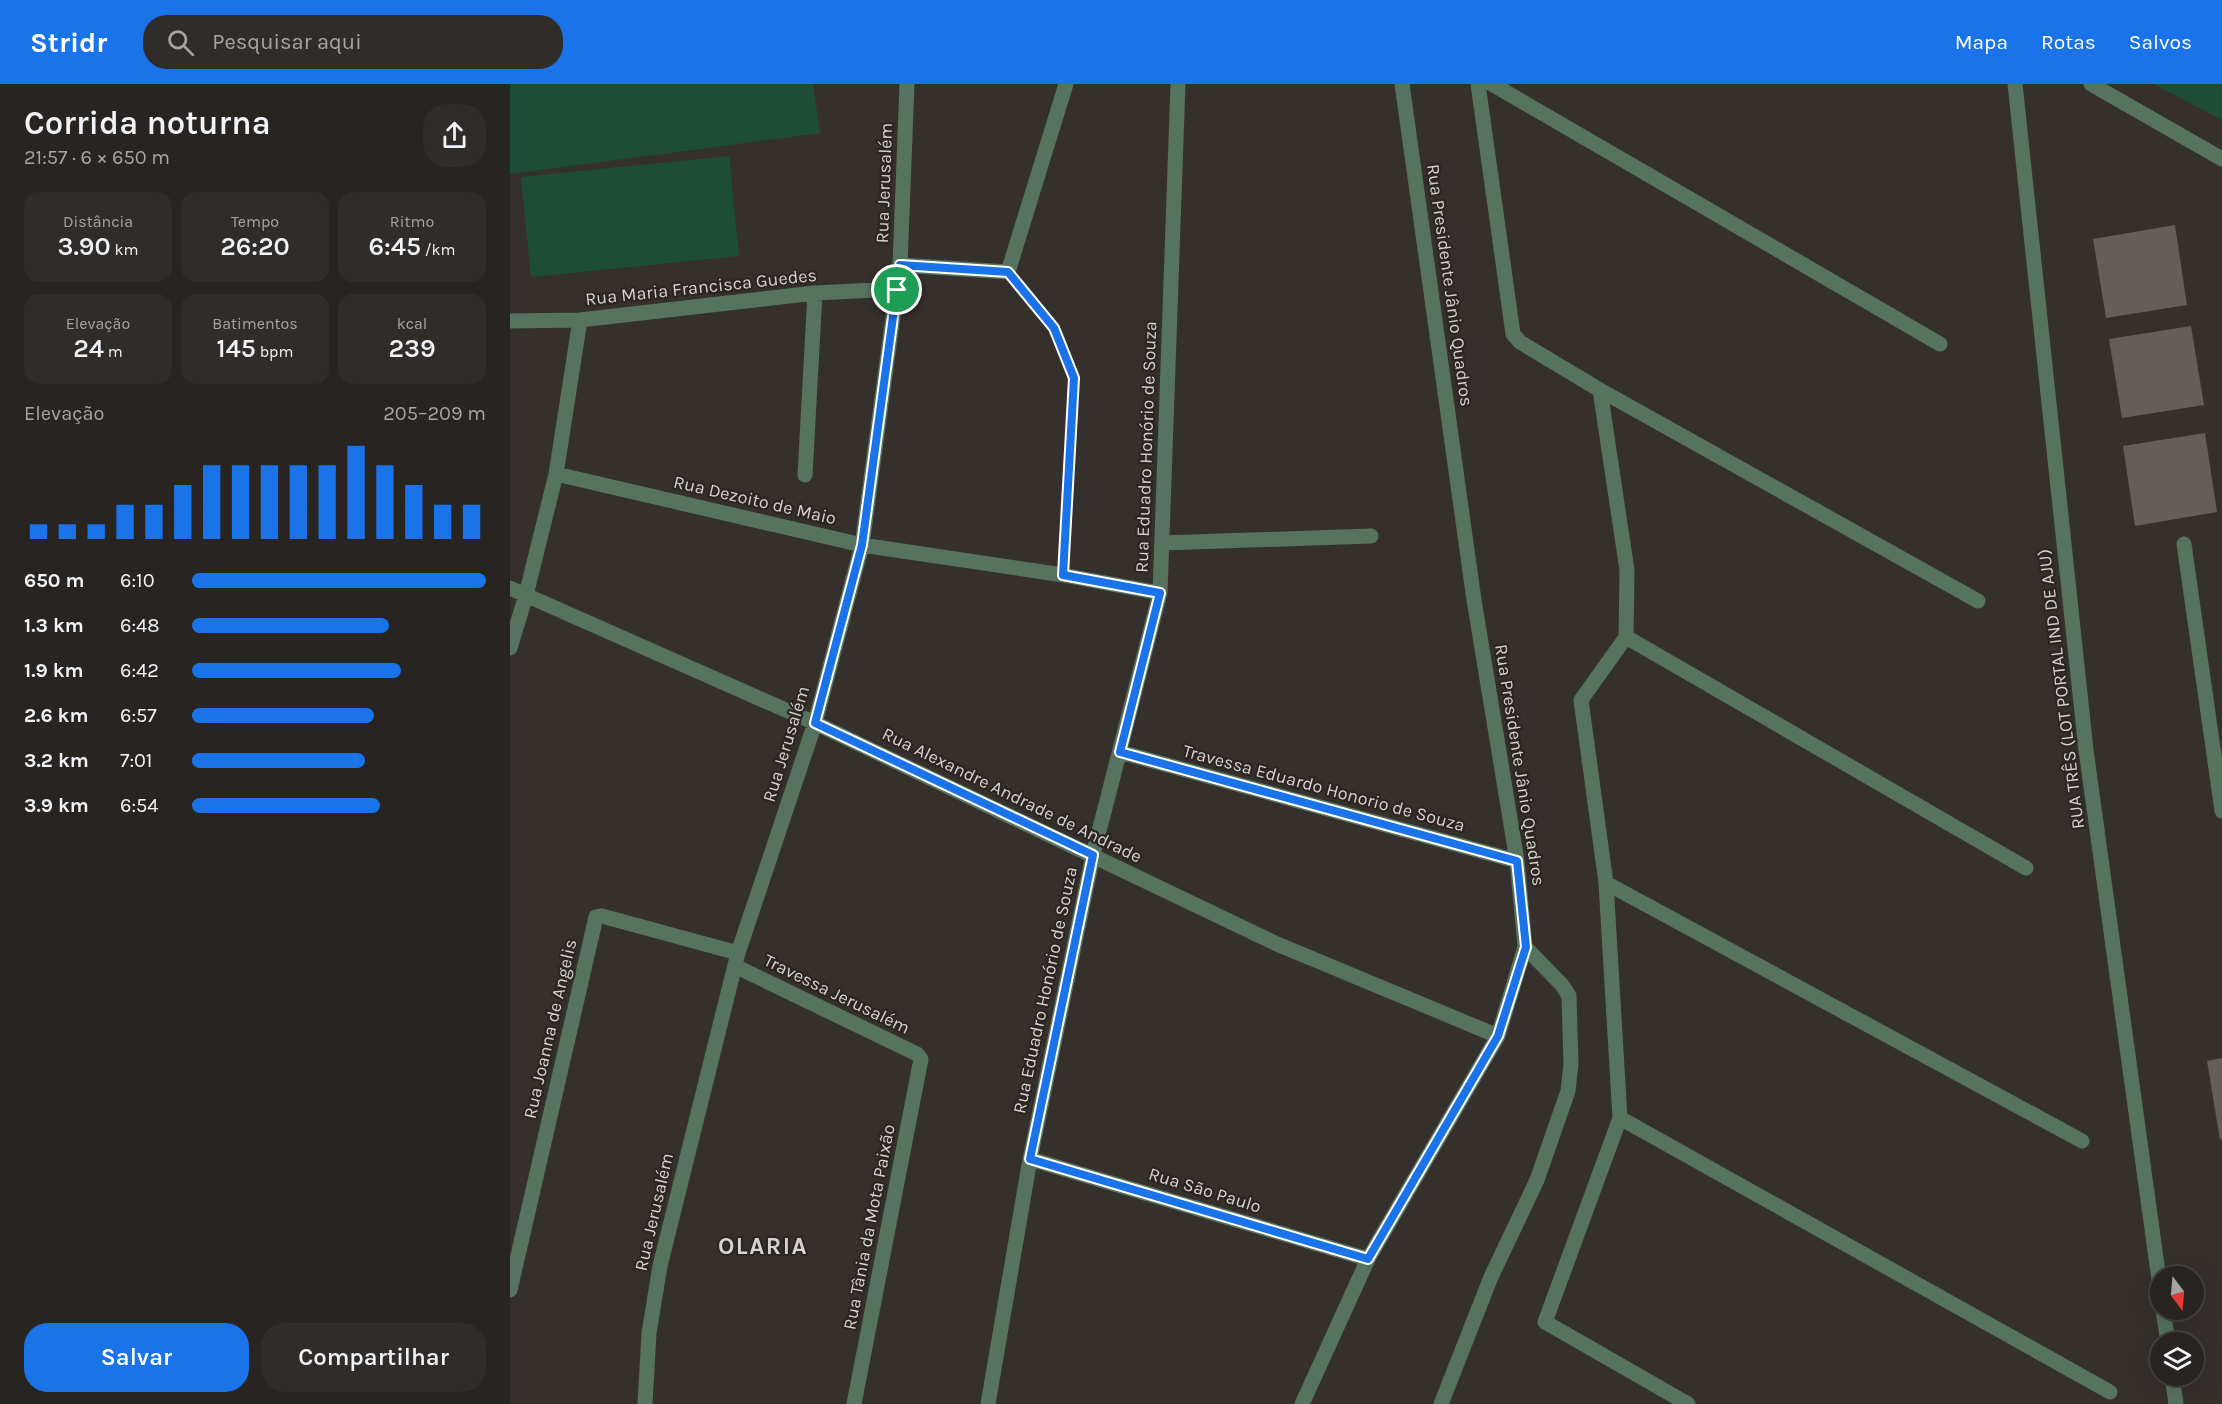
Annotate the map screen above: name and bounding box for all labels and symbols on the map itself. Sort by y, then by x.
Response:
street label: Rua Jerusalém [871,122,897,244]
street label: Rua Presidente Jânio Quadros [1422,163,1478,407]
street label: Rua Maria Francisca Guedes [584,264,818,310]
pin [871,264,922,315]
street label: Rua Eduadro Honório de Souza [1131,321,1161,573]
street label: Rua Dezoito de Maio [671,471,839,529]
street label: RUA TRÊS (LOT PORTAL IND DE AJU) [2033,548,2089,830]
street label: Rua Presidente Jânio Quadros [1490,643,1550,887]
street label: Rua Jerusalém [758,683,814,805]
street label: Rua Alexandre Andrade de Andrade [879,722,1145,868]
street label: Travessa Eduardo Honorio de Souza [1181,740,1467,836]
street label: Rua Eduadro Honório de Souza [1008,865,1082,1115]
street label: Rua Joanna de Angelis [519,937,581,1121]
street label: Travessa Jerusalém [760,949,914,1039]
street label: Rua Tânia da Mota Paixão [838,1122,900,1332]
street label: Rua Jerusalém [630,1151,678,1273]
street label: Rua São Paulo [1146,1162,1264,1218]
district label: OLARIA [718,1232,808,1260]
north arrow [2150,1266,2204,1320]

